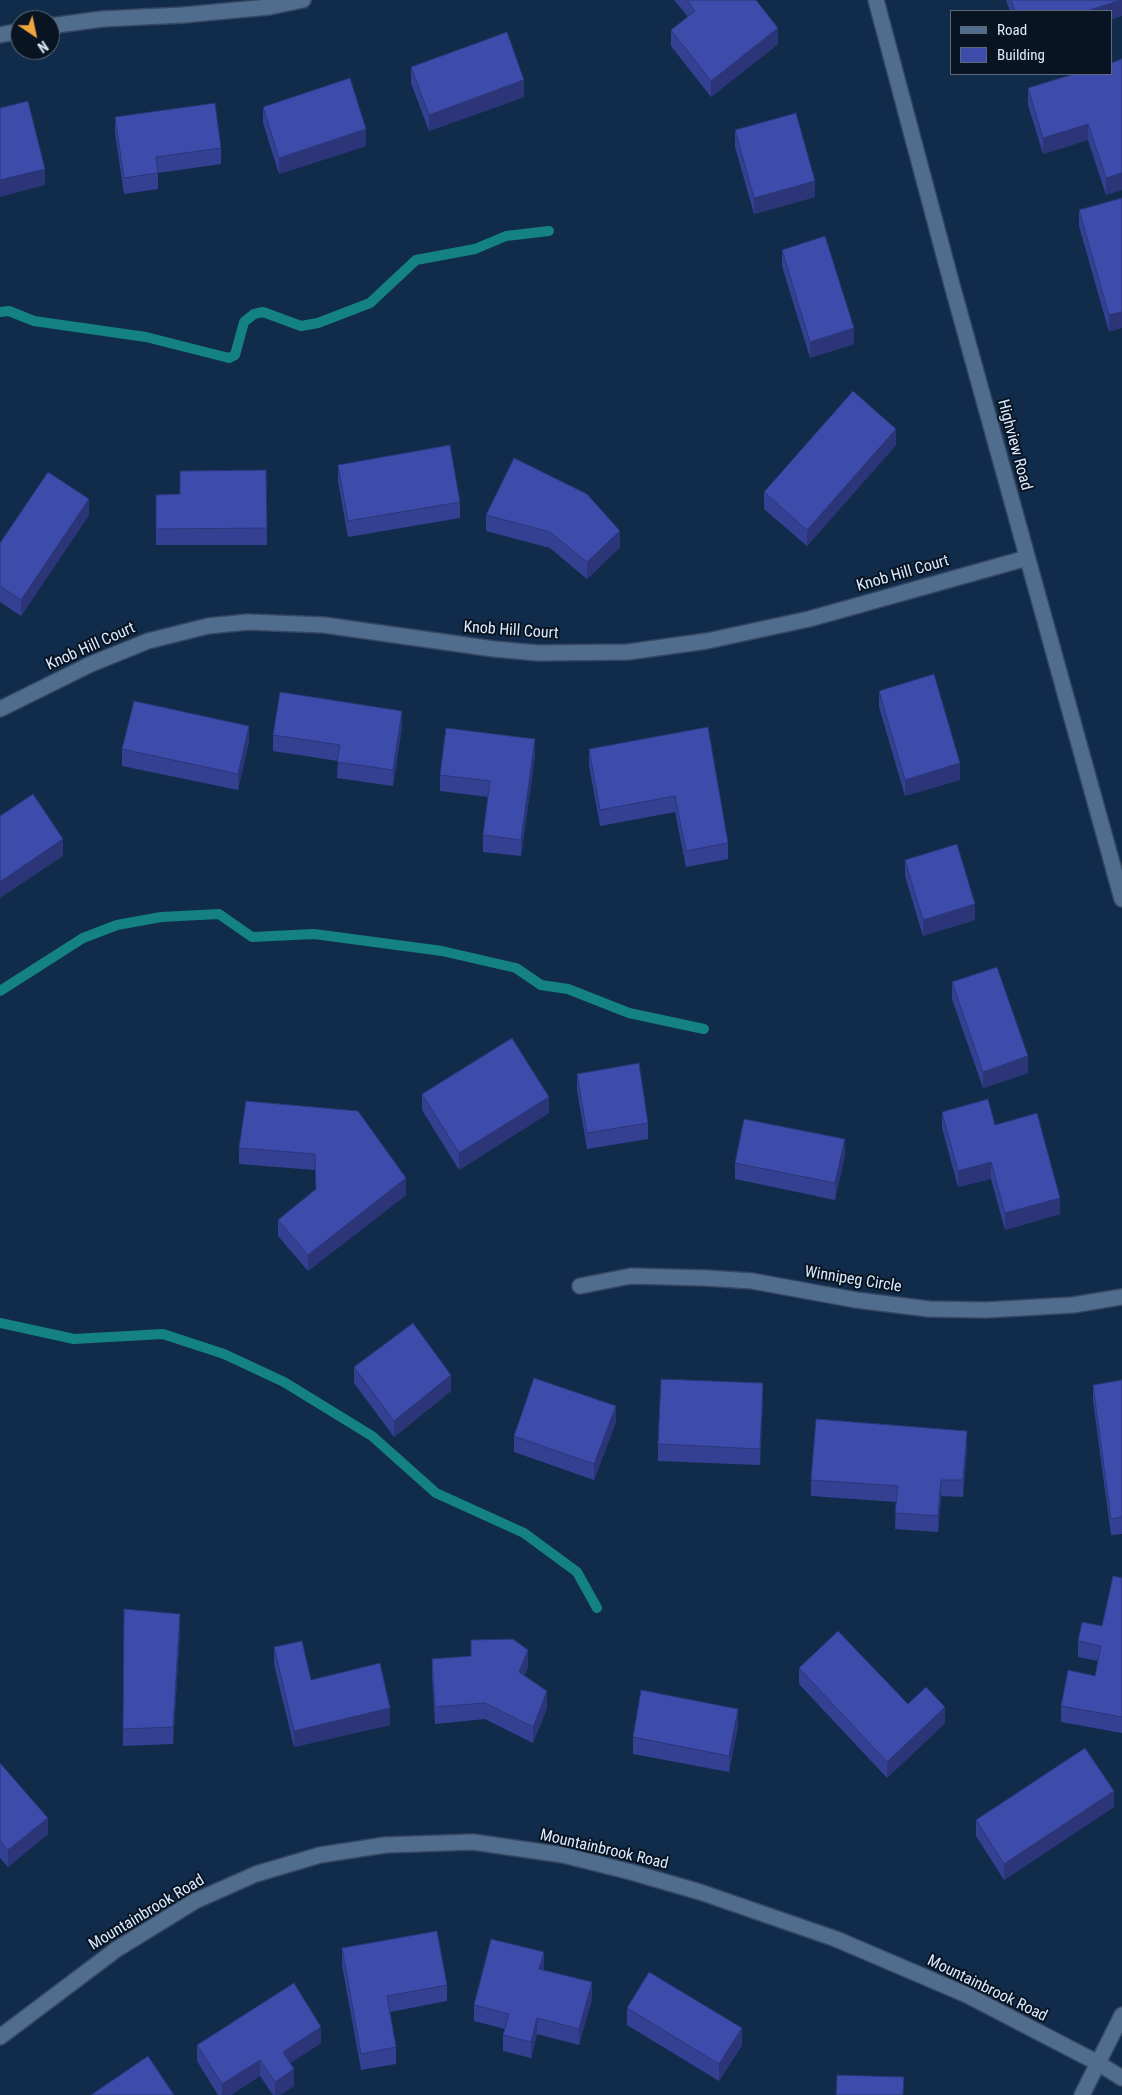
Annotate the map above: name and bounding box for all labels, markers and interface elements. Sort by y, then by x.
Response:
north arrow [10,10,60,60]
legend [950,10,1112,75]
text: Road [997,21,1027,39]
text: N [35,38,51,56]
text: Building [997,46,1045,64]
street label: Highview Road [993,397,1035,493]
street label: Knob Hill Court [855,552,951,596]
street label: Knob Hill Court [463,618,559,644]
street label: Knob Hill Court [44,619,138,675]
street label: Winnipeg Circle [803,1263,903,1297]
street label: Mountainbrook Road [538,1826,670,1874]
street label: Mountainbrook Road [86,1871,208,1955]
street label: Mountainbrook Road [924,1952,1050,2026]

